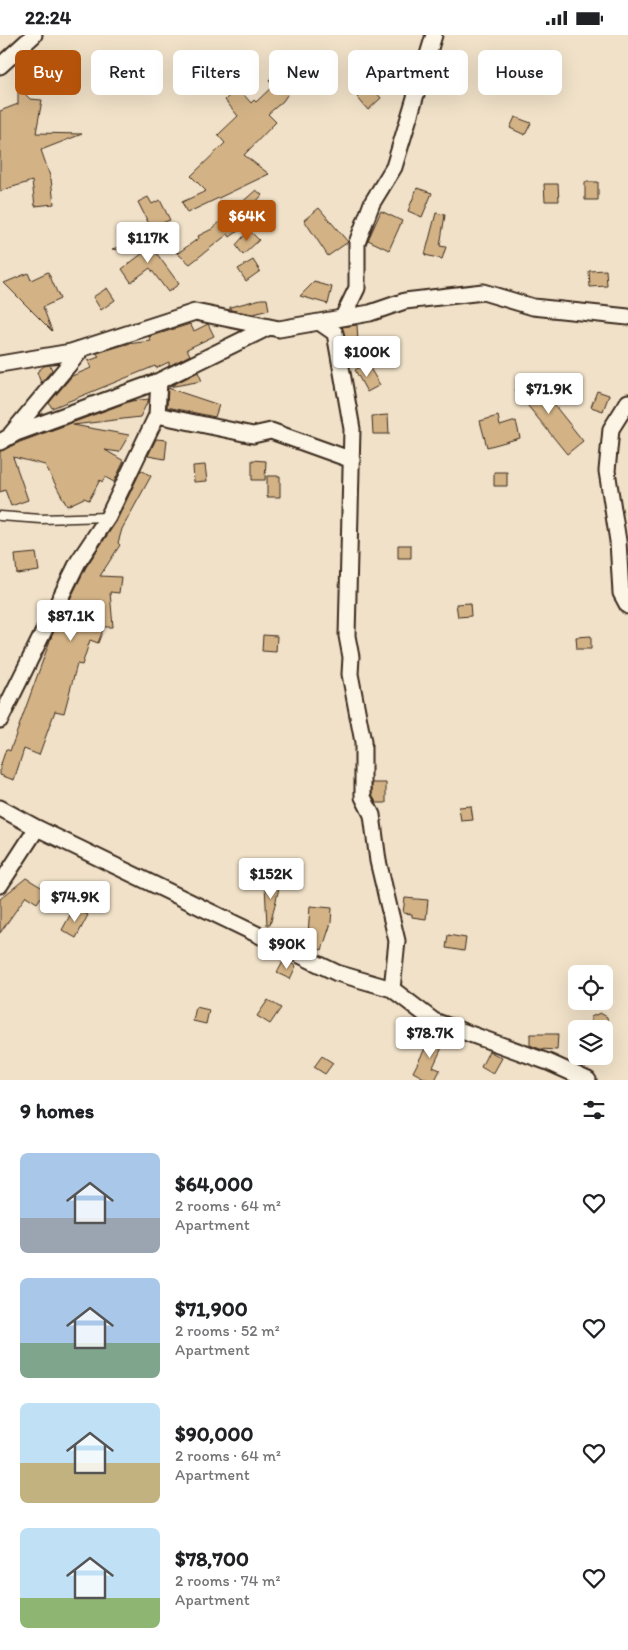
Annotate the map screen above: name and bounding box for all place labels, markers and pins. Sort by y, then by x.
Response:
pin: $64K [217,199,277,242]
pin: $117K [113,221,183,264]
pin: $100K [332,335,402,378]
pin: $71.9K [508,373,590,415]
pin: $87.1K [30,599,112,642]
pin: $152K [236,857,306,900]
pin: $74.9K [34,881,116,923]
pin: $90K [257,927,317,970]
pin: $78.7K [389,1017,471,1059]

